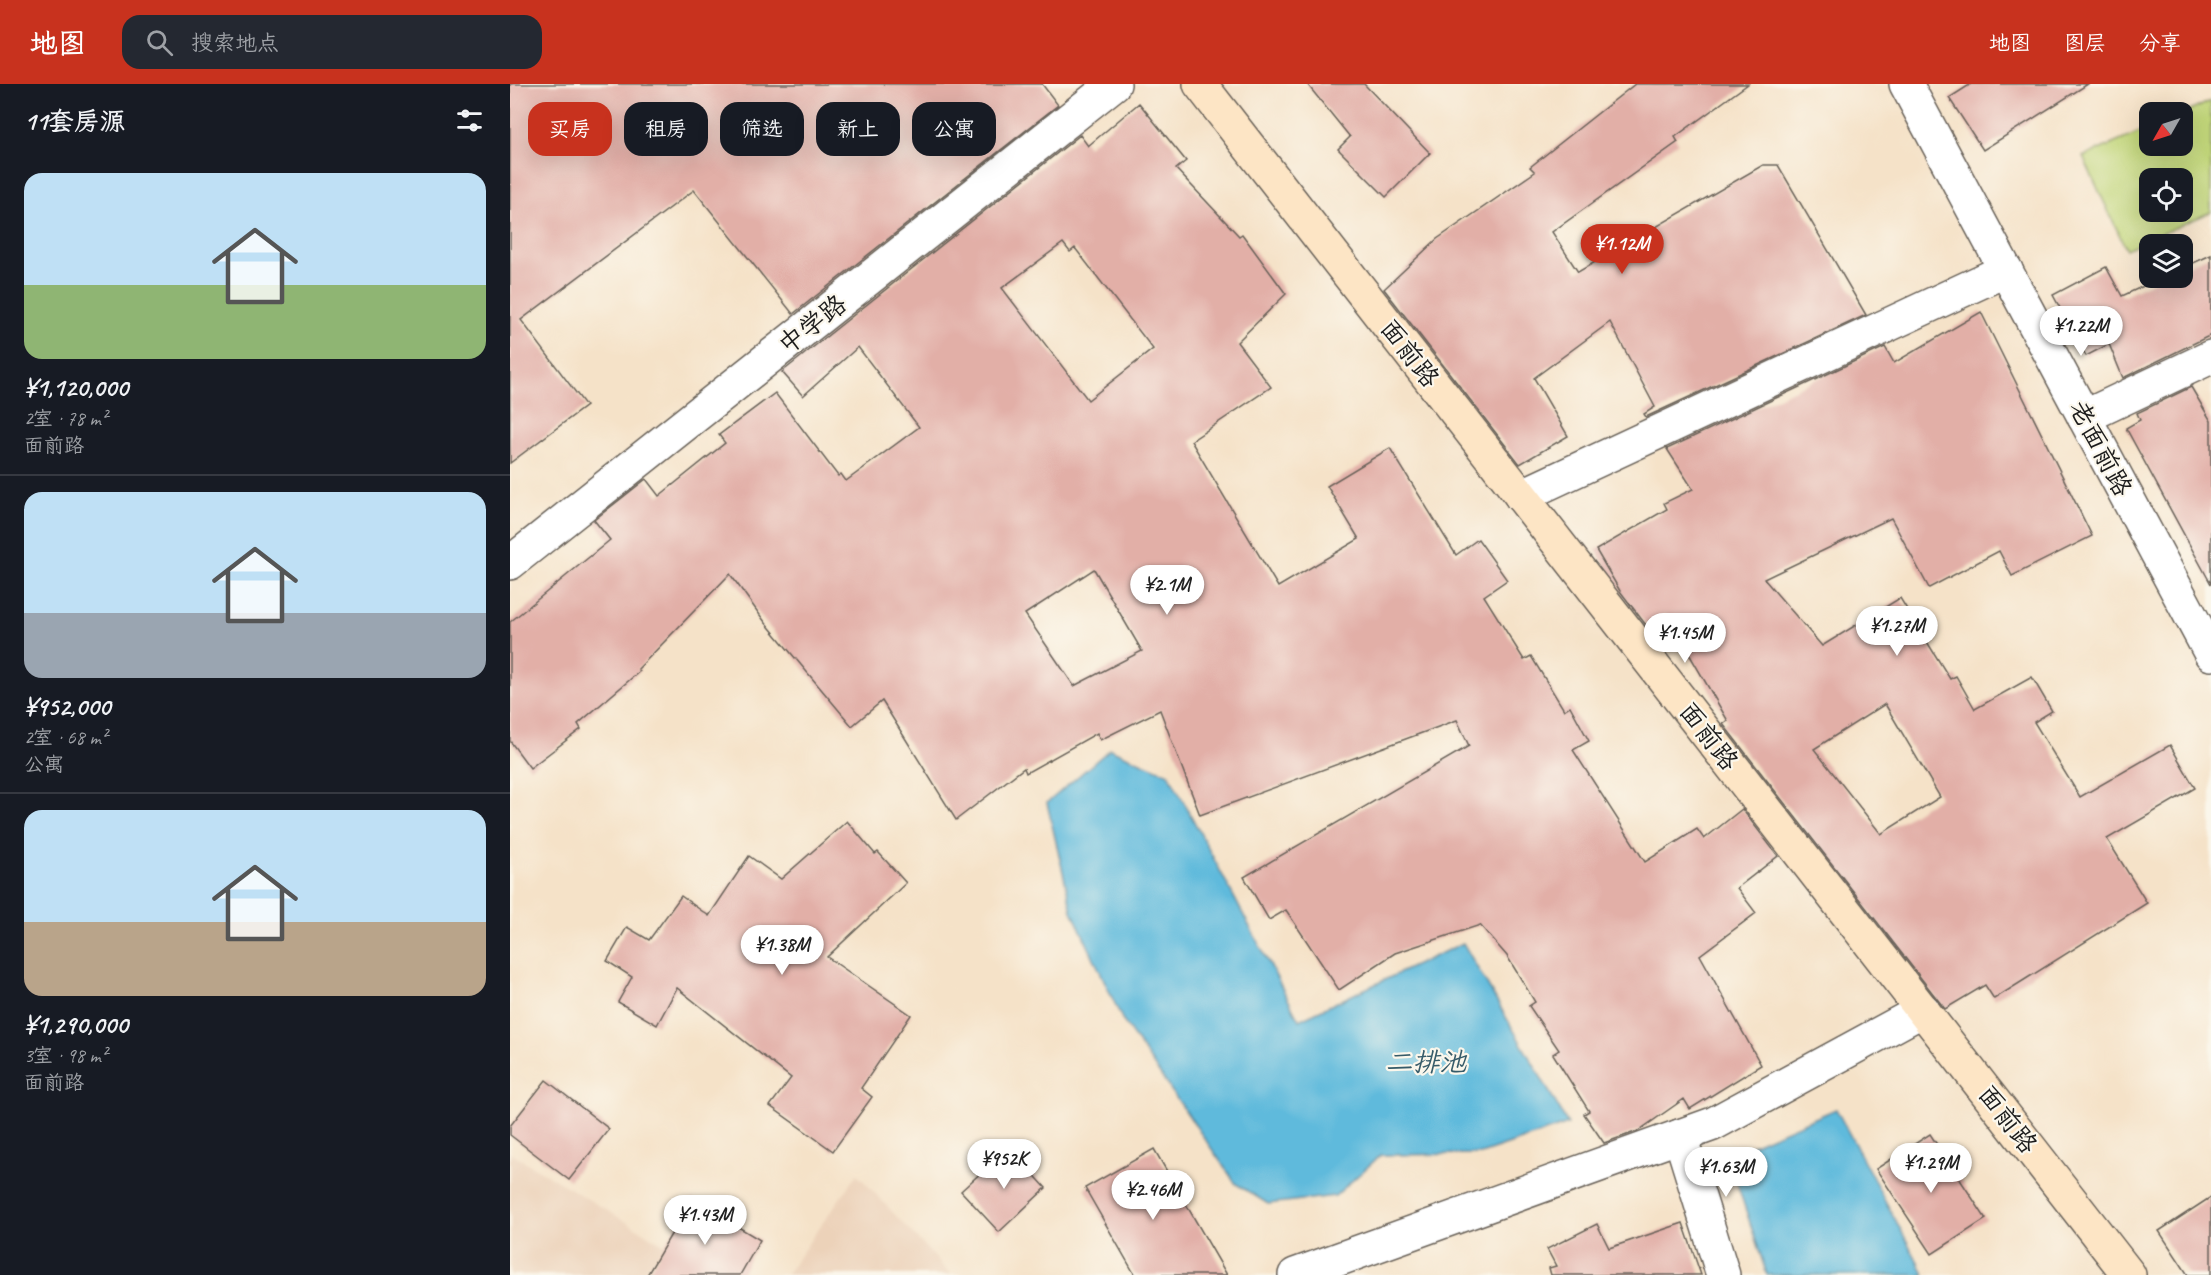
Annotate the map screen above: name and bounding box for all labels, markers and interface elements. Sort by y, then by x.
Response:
search box [122,15,542,69]
text: 地图 [30,26,86,61]
icon: search [143,26,176,59]
text: 搜索地点 [191,29,279,57]
text: 地图 [1989,30,2031,56]
text: 图层 [2064,30,2106,56]
text: 分享 [2139,30,2181,56]
chip: 买房 [528,102,612,156]
chip: 租房 [624,102,708,156]
chip: 筛选 [720,102,804,156]
chip: 新上 [816,102,900,156]
chip: 公寓 [912,102,996,156]
north arrow [2139,102,2193,156]
map controls [2139,102,2193,288]
icon: filters [453,104,486,137]
text: 11套房源 [24,105,125,138]
button: locate [2139,168,2193,222]
icon: home [201,212,309,320]
pin: ¥1.12M [1573,224,1671,275]
text: ¥1.12M [1595,231,1649,256]
button: layers [2139,234,2193,288]
street label: 中学路 [771,287,853,361]
pin: ¥1.22M [2032,306,2130,357]
street label: 面前路 [1373,312,1447,394]
text: ¥1.22M [2054,313,2108,338]
text: ¥1,120,000 [24,371,128,404]
street label: 老面前路 [2062,395,2140,502]
text: 2室 · 78 m² [24,406,107,431]
text: 面前路 [24,433,84,458]
icon: home [201,531,309,639]
pin: ¥2.1M [1125,565,1209,616]
text: ¥2.1M [1144,572,1190,597]
pin: ¥1.27M [1848,606,1946,657]
pin: ¥1.45M [1636,613,1734,664]
text: ¥1.27M [1870,613,1924,638]
text: ¥1.45M [1658,620,1712,645]
text: ¥952,000 [24,690,110,723]
street label: 面前路 [1672,695,1746,777]
text: 2室 · 68 m² [24,725,107,750]
text: 公寓 [24,752,64,777]
icon: home [201,849,309,957]
pin: ¥1.38M [733,925,831,976]
text: ¥1.38M [755,932,809,957]
text: ¥1,290,000 [24,1008,128,1041]
text: 3室 · 98 m² [24,1043,107,1068]
water label: 二排池 [1386,1045,1467,1079]
text: 面前路 [24,1070,84,1095]
street label: 面前路 [1971,1078,2045,1160]
pin: ¥952K [962,1139,1046,1190]
pin: ¥1.29M [1882,1143,1980,1194]
text: ¥952K [981,1146,1027,1171]
pin: ¥1.63M [1677,1147,1775,1198]
text: ¥1.29M [1904,1150,1958,1175]
text: ¥1.63M [1699,1154,1753,1179]
pin: ¥2.46M [1104,1170,1202,1221]
text: ¥2.46M [1126,1177,1180,1202]
pin: ¥1.43M [656,1195,754,1246]
text: ¥1.43M [678,1202,732,1227]

